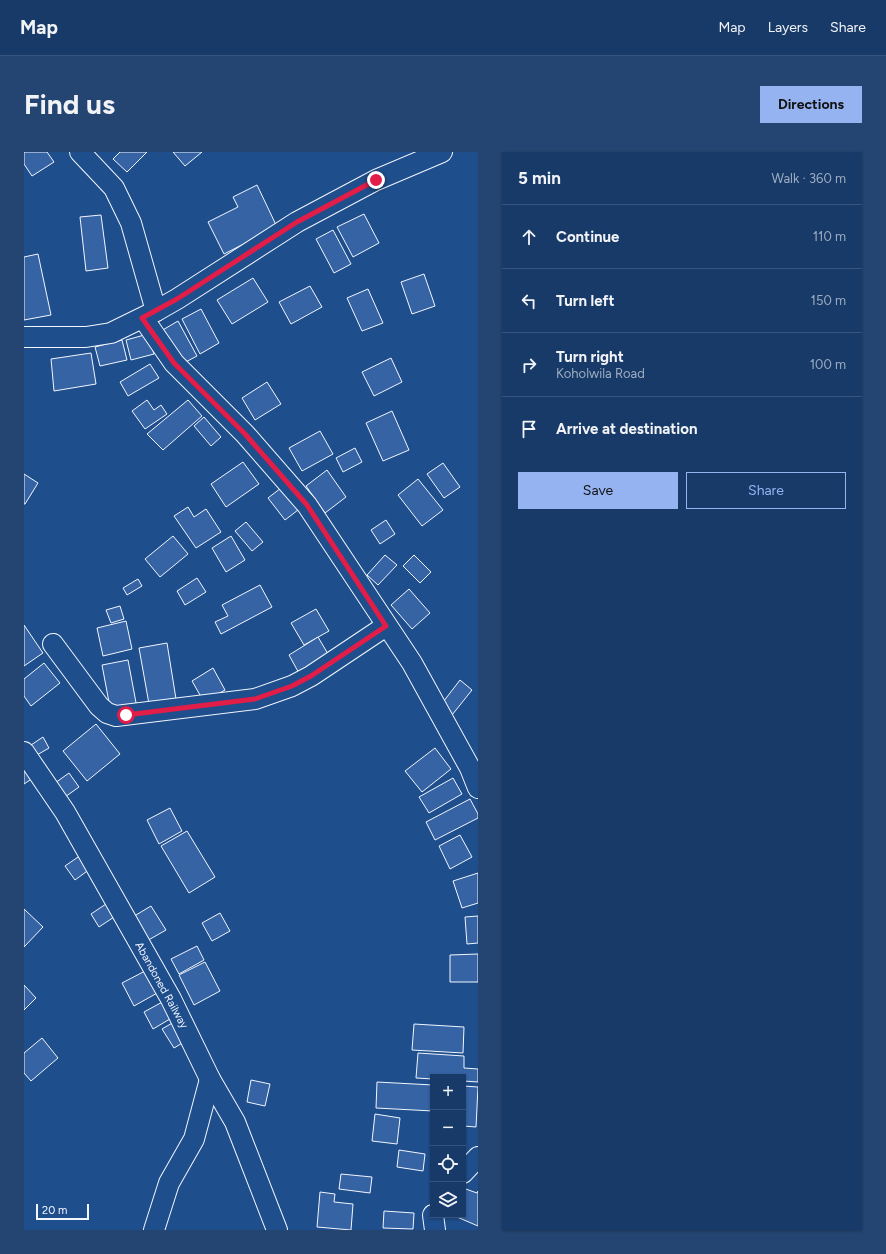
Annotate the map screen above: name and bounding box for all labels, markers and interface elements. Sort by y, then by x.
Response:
text: Map [20,16,58,39]
text: Map [718,19,746,36]
text: Layers [768,19,808,36]
text: Share [830,19,866,36]
button: Directions [760,86,862,123]
text: Find us [24,87,115,121]
text: 5 min [518,168,561,188]
route end [367,171,385,189]
text: Walk · 360 m [771,171,846,186]
icon: ahead [518,226,540,248]
text: Continue [556,228,619,246]
text: 110 m [813,229,846,244]
icon: left [518,290,540,312]
text: Turn left [556,292,614,310]
text: 150 m [811,293,846,308]
text: Turn right [556,348,624,366]
icon: right [518,354,540,376]
text: 100 m [810,357,846,372]
text: Koholwila Road [556,366,645,381]
icon: arrive [518,418,540,440]
text: Arrive at destination [556,420,697,438]
button: Save [518,472,678,509]
button: Share [686,472,846,509]
route start [117,706,135,724]
street label: Abandoned Railway [132,940,191,1031]
map controls [430,1074,466,1218]
button: + [430,1074,466,1110]
button: − [430,1110,466,1146]
button: locate [430,1146,466,1182]
button: layers [430,1182,466,1218]
scale bar [36,1202,89,1221]
text: 20 m [42,1204,67,1217]

